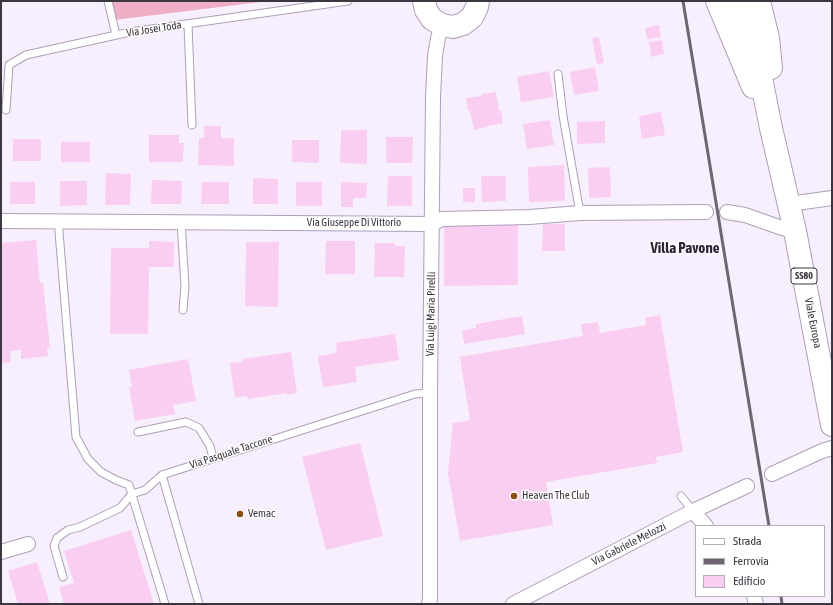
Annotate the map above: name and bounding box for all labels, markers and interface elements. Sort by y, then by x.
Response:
street label: Via Josei Toda [125,18,183,40]
street label: Via Giuseppe Di Vittorio [307,216,401,230]
district label: Villa Pavone [651,239,719,257]
road number: SS80 [791,268,817,284]
street label: Via Luigi Maria Pirelli [424,272,438,356]
street label: Viale Europa [802,297,824,349]
street label: Via Pasquale Taccone [188,432,274,472]
place label: Heaven The Club [522,489,590,503]
marker: Heaven The Club [509,491,519,501]
place label: Vemac [248,507,275,521]
marker: Vemac [235,509,245,519]
street label: Via Gabriele Melozzi [590,520,668,568]
legend [695,525,825,597]
text: Strada [733,534,762,548]
text: Ferrovia [733,554,769,568]
text: Edificio [733,574,765,588]

